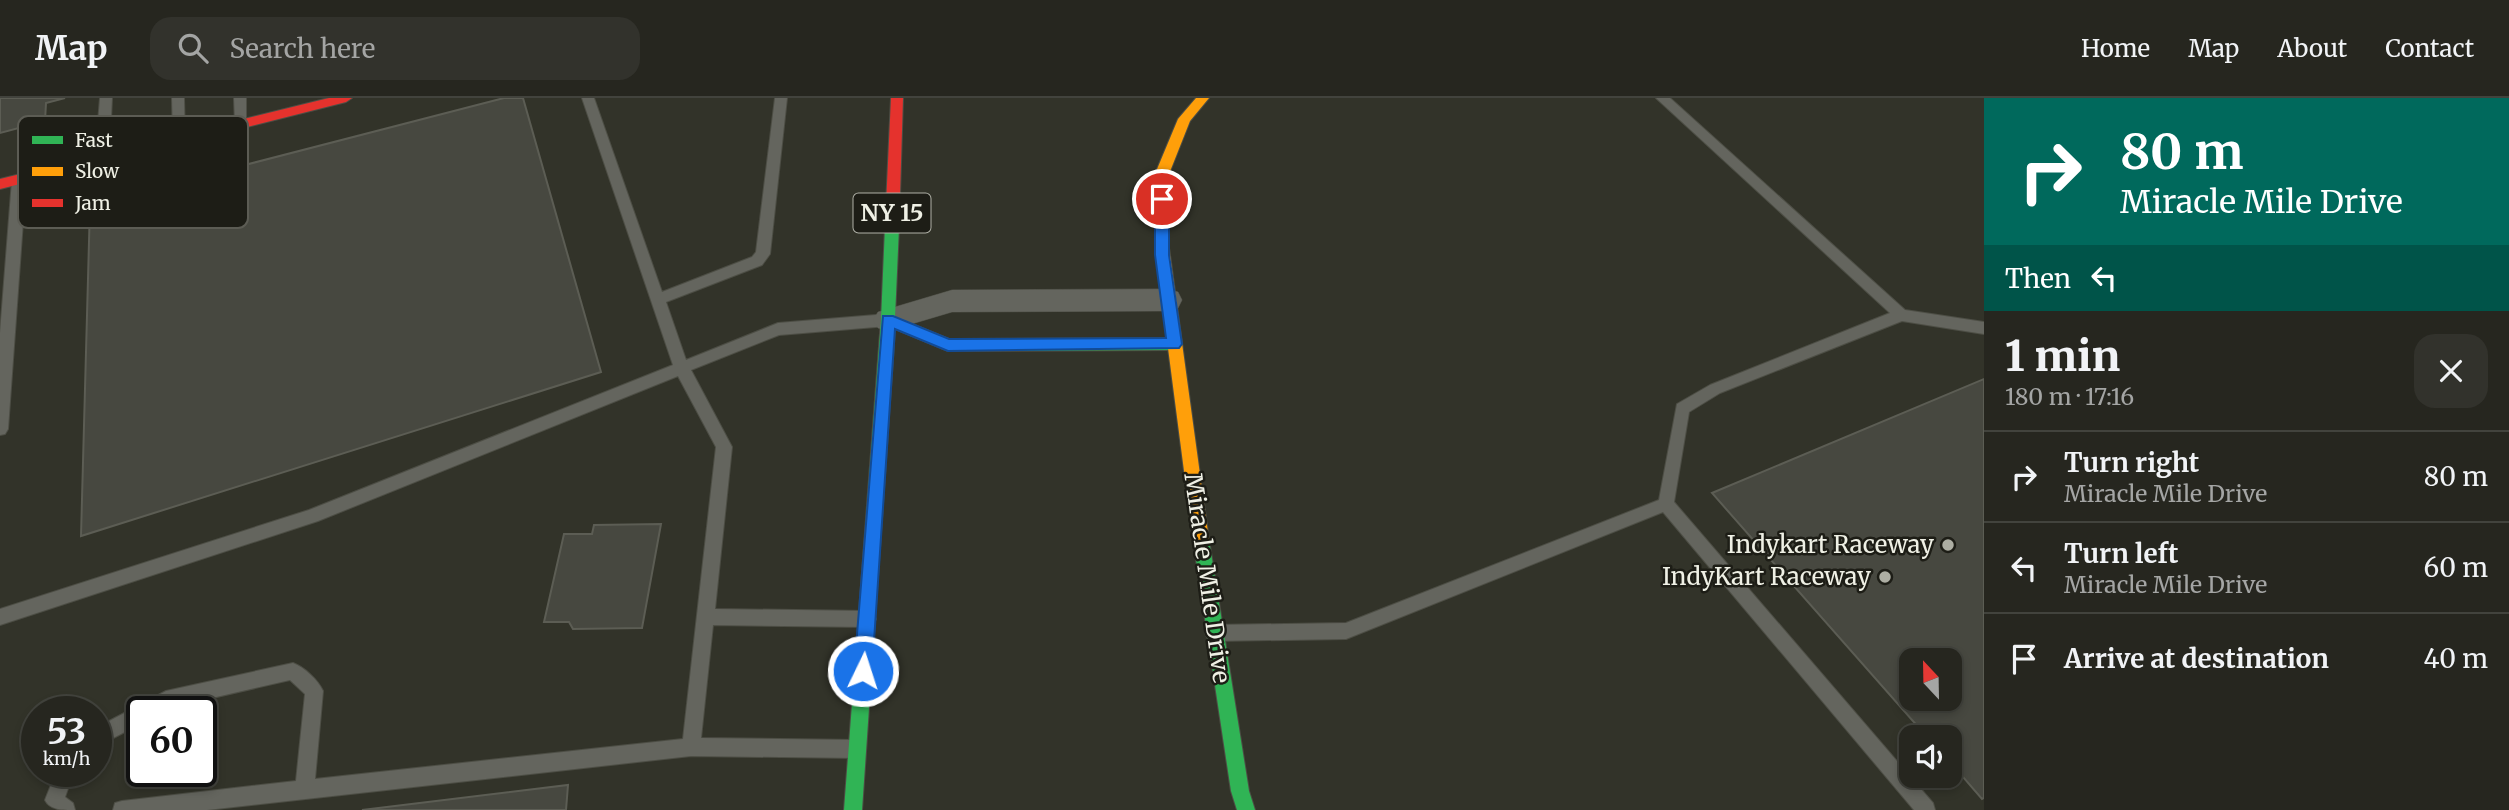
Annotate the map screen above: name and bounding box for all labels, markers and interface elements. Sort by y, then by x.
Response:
search box [150,17,640,80]
text: Map [35,28,108,69]
icon: search [174,29,212,67]
text: Search here [230,32,375,65]
text: Home [2081,33,2150,64]
text: Map [2188,33,2239,64]
text: About [2277,33,2347,64]
text: Contact [2385,33,2474,64]
legend [18,116,248,228]
text: 80 m [2120,121,2243,182]
icon: right [2005,126,2096,217]
text: Fast [75,128,113,152]
text: Slow [75,159,120,183]
pin [1132,169,1192,229]
icon: arrive [1143,180,1181,218]
text: Miracle Mile Drive [2120,182,2403,222]
text: Jam [74,191,111,215]
road number: NY 15 [854,194,931,232]
icon: left [2085,259,2123,297]
text: Then [2005,262,2071,295]
text: 1 min [2005,330,2120,382]
button: close [2414,334,2488,408]
text: 180 m · 17:16 [2005,382,2134,411]
text: Turn right [2064,446,2199,479]
icon: right [2005,458,2043,496]
text: 80 m [2424,460,2488,493]
street label: Miracle Mile Drive [1177,471,1238,685]
text: Miracle Mile Drive [2064,479,2267,508]
place label: Indykart Raceway [1727,529,1934,560]
marker: Indykart Raceway [1940,537,1956,553]
text: Turn left [2064,537,2178,570]
icon: left [2005,549,2043,587]
text: 60 m [2424,551,2488,584]
place label: IndyKart Raceway [1662,561,1871,592]
marker: IndyKart Raceway [1877,569,1893,585]
text: Miracle Mile Drive [2064,570,2267,599]
position arrow [826,634,900,708]
icon: arrive [2005,640,2043,678]
text: Arrive at destination [2064,642,2329,675]
text: 40 m [2424,642,2488,675]
north arrow [1899,648,1962,710]
map controls [1899,648,1962,788]
speed limit sign: 60 [126,696,217,787]
text: 53 [47,710,86,754]
button: sound [1899,725,1962,788]
text: km/h [43,747,90,770]

